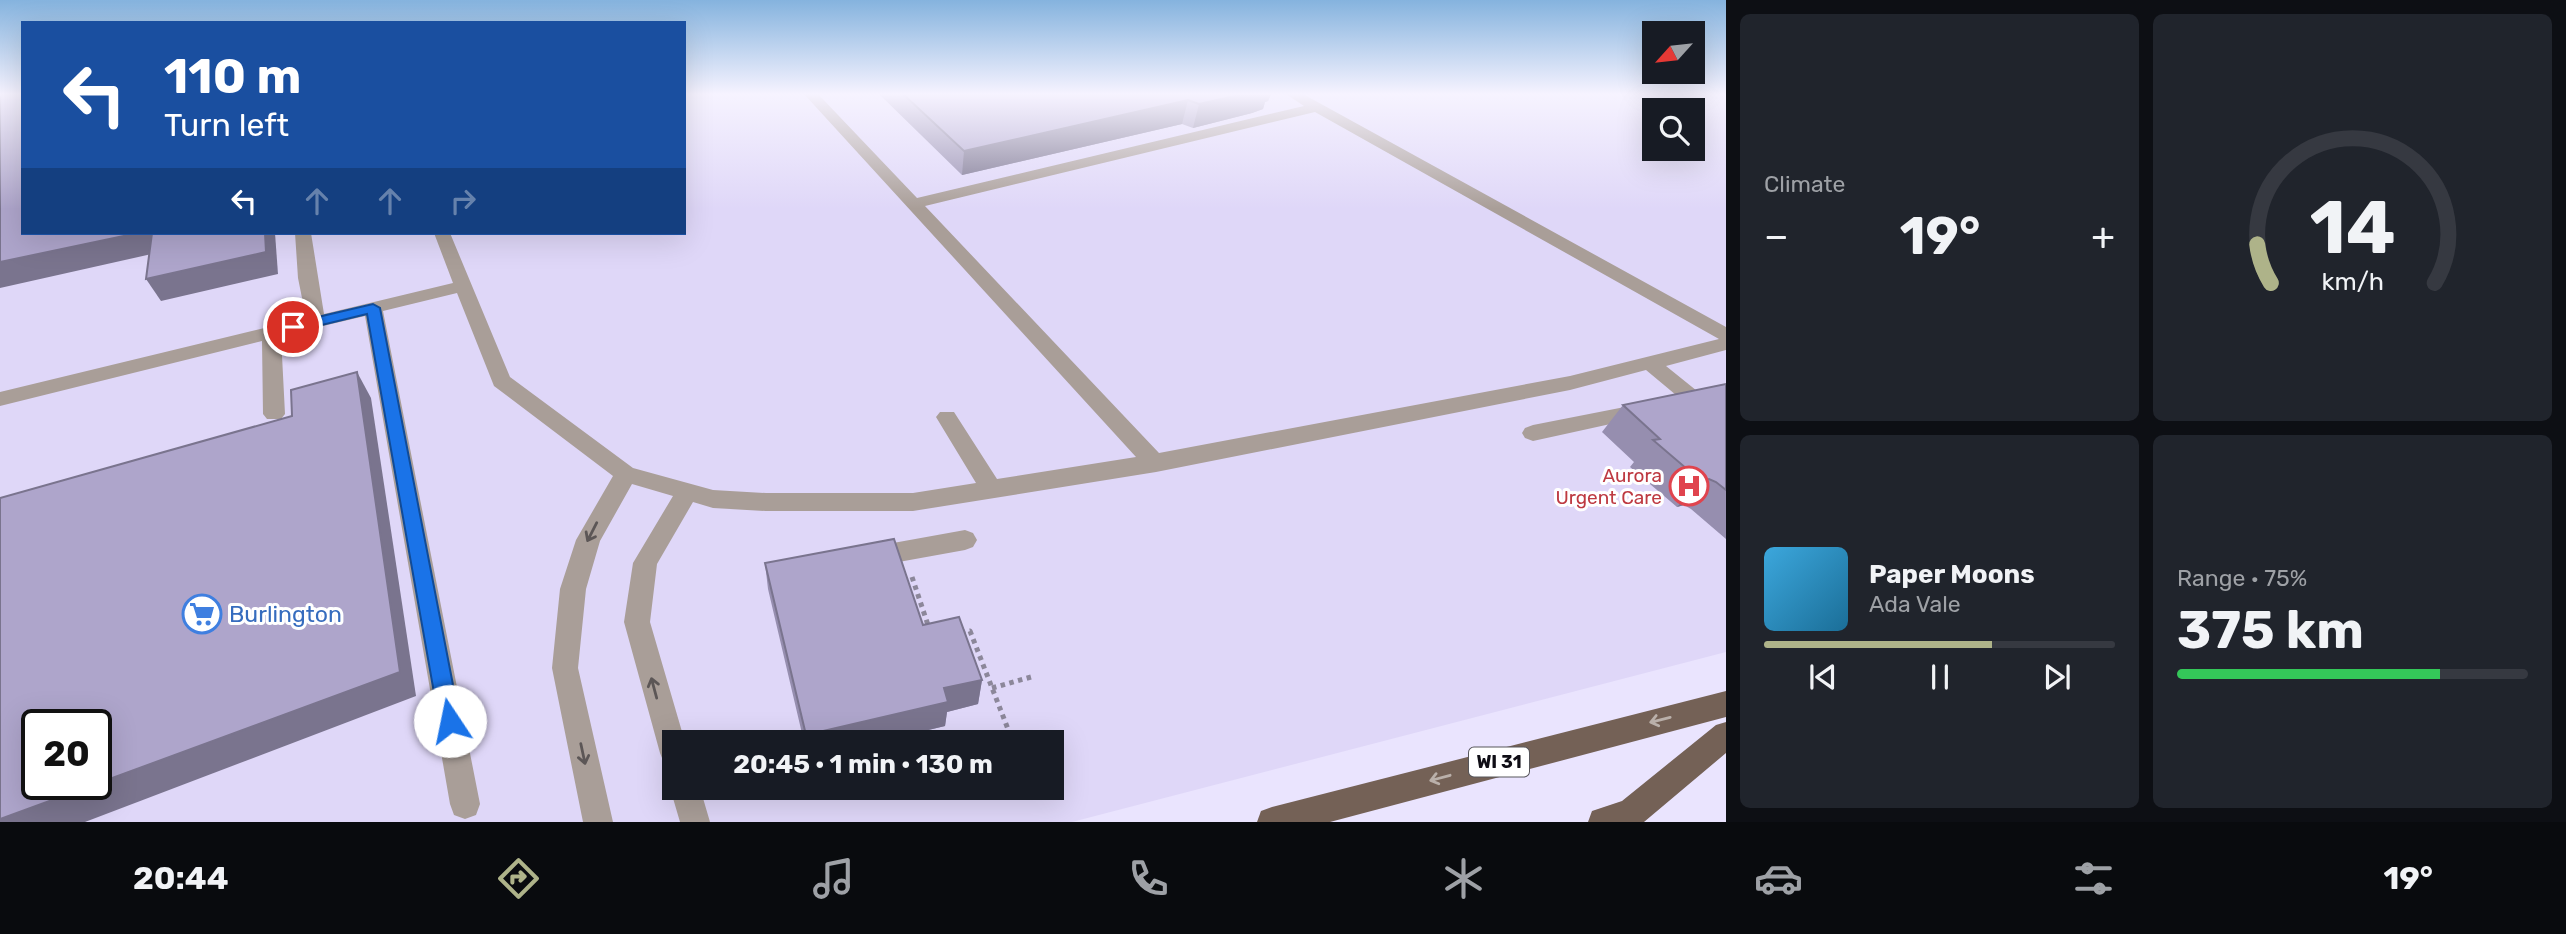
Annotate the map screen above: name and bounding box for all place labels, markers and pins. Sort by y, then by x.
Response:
pin [263,297,323,357]
place label: Aurora Urgent Care [1555,464,1662,509]
hospital icon: Aurora Urgent Care [1668,465,1710,507]
supermarket icon: Burlington [181,593,223,635]
place label: Burlington [229,600,342,628]

